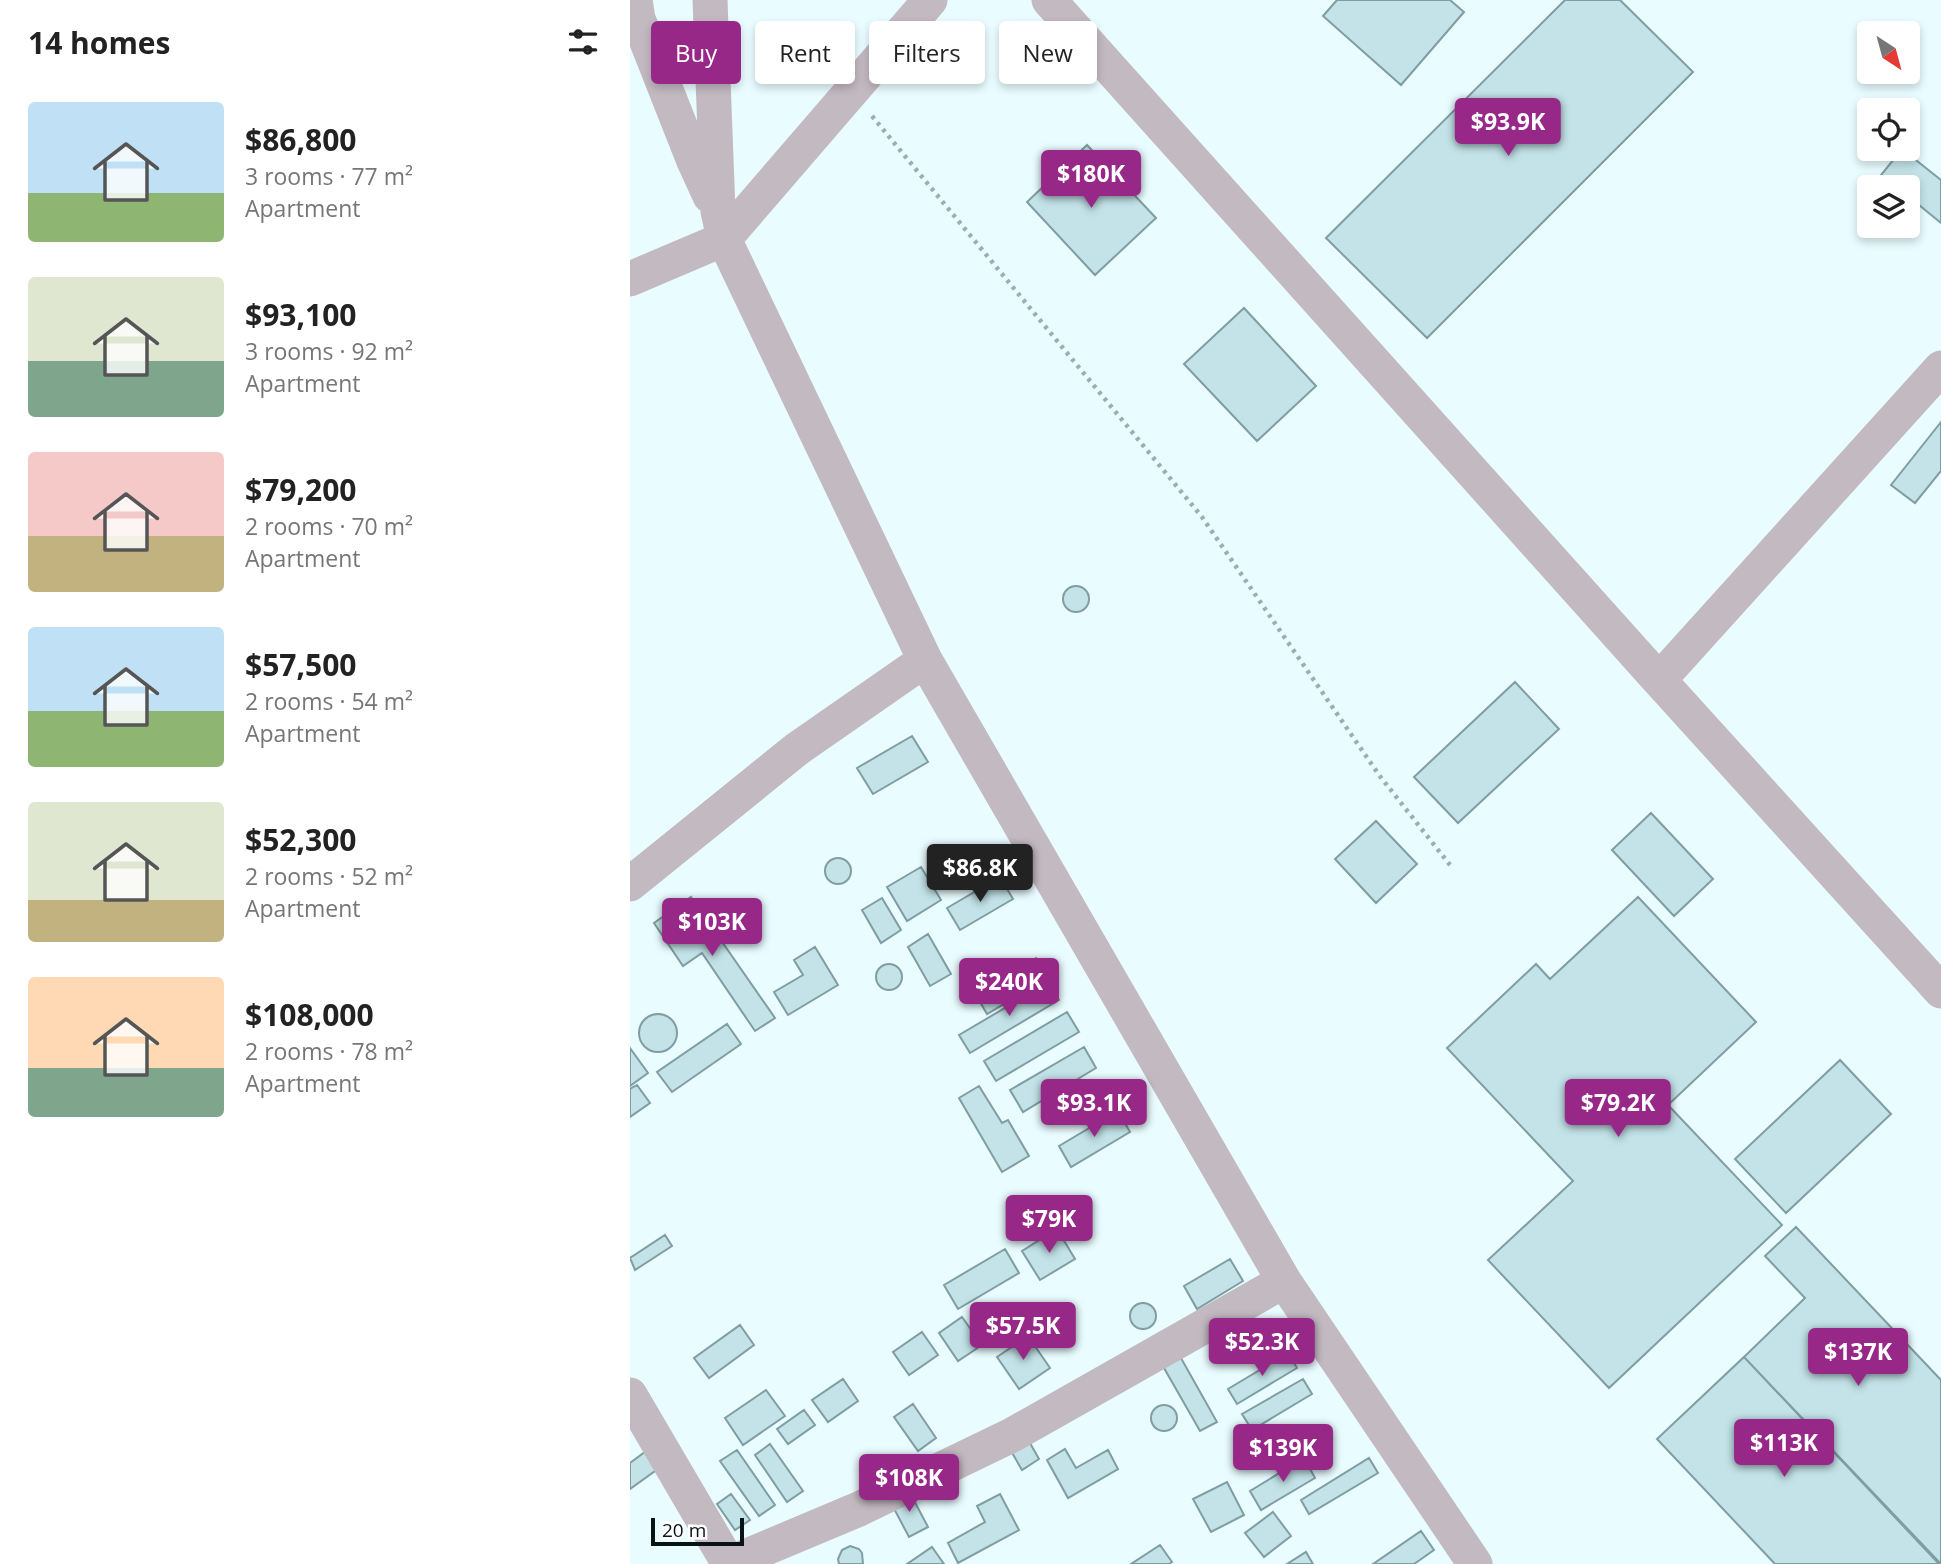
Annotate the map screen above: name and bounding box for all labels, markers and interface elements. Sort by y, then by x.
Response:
chip: Buy [651,21,741,84]
chip: Rent [755,21,855,84]
chip: Filters [869,21,985,84]
chip: New [999,21,1097,84]
north arrow [1857,21,1920,84]
map controls [1857,21,1920,238]
text: 14 homes [28,22,171,63]
icon: filters [564,23,602,61]
button: locate [1857,98,1920,161]
pin: $93.9K [1451,99,1565,158]
text: $93.9K [1471,105,1545,137]
text: $86,800 [245,119,356,160]
icon: home [84,130,168,214]
pin: $180K [1042,150,1140,210]
text: $180K [1057,157,1125,189]
text: 3 rooms · 77 m² [245,160,413,192]
button: layers [1857,175,1920,238]
text: Apartment [245,192,361,224]
text: $93,100 [245,294,356,335]
icon: home [84,305,168,389]
text: 3 rooms · 92 m² [245,335,413,367]
text: Apartment [245,367,361,399]
text: $79,200 [245,469,356,510]
icon: home [84,480,168,564]
text: 2 rooms · 70 m² [245,510,413,542]
text: Apartment [245,542,361,574]
text: $57,500 [245,644,356,685]
icon: home [84,655,168,739]
text: 2 rooms · 54 m² [245,685,413,717]
text: Apartment [245,717,361,749]
text: $52,300 [245,819,356,860]
icon: home [84,830,168,914]
pin: $86.8K [923,844,1037,904]
text: $86.8K [943,851,1017,883]
text: 2 rooms · 52 m² [245,860,413,892]
text: Apartment [245,892,361,924]
pin: $103K [663,898,761,958]
text: $103K [678,905,746,937]
pin: $240K [960,958,1058,1018]
text: $240K [975,965,1043,997]
text: $108,000 [245,994,374,1035]
icon: home [84,1005,168,1089]
text: 2 rooms · 78 m² [245,1035,413,1067]
text: Apartment [245,1067,361,1099]
pin: $93.1K [1037,1080,1151,1139]
pin: $79.2K [1561,1080,1675,1139]
text: $93.1K [1057,1086,1131,1118]
text: $79.2K [1581,1086,1655,1118]
pin: $79K [1008,1196,1090,1255]
text: $79K [1022,1202,1076,1234]
pin: $57.5K [966,1302,1080,1362]
text: $57.5K [986,1309,1060,1341]
pin: $52.3K [1205,1318,1319,1378]
text: $52.3K [1225,1325,1299,1357]
pin: $137K [1809,1328,1907,1388]
text: $137K [1824,1335,1892,1367]
pin: $113K [1735,1420,1833,1479]
pin: $139K [1234,1424,1332,1484]
text: $113K [1750,1426,1818,1458]
text: $139K [1249,1431,1317,1463]
pin: $108K [860,1454,958,1514]
text: $108K [875,1461,943,1493]
scale bar [651,1515,744,1547]
text: 20 m [662,1517,706,1543]

